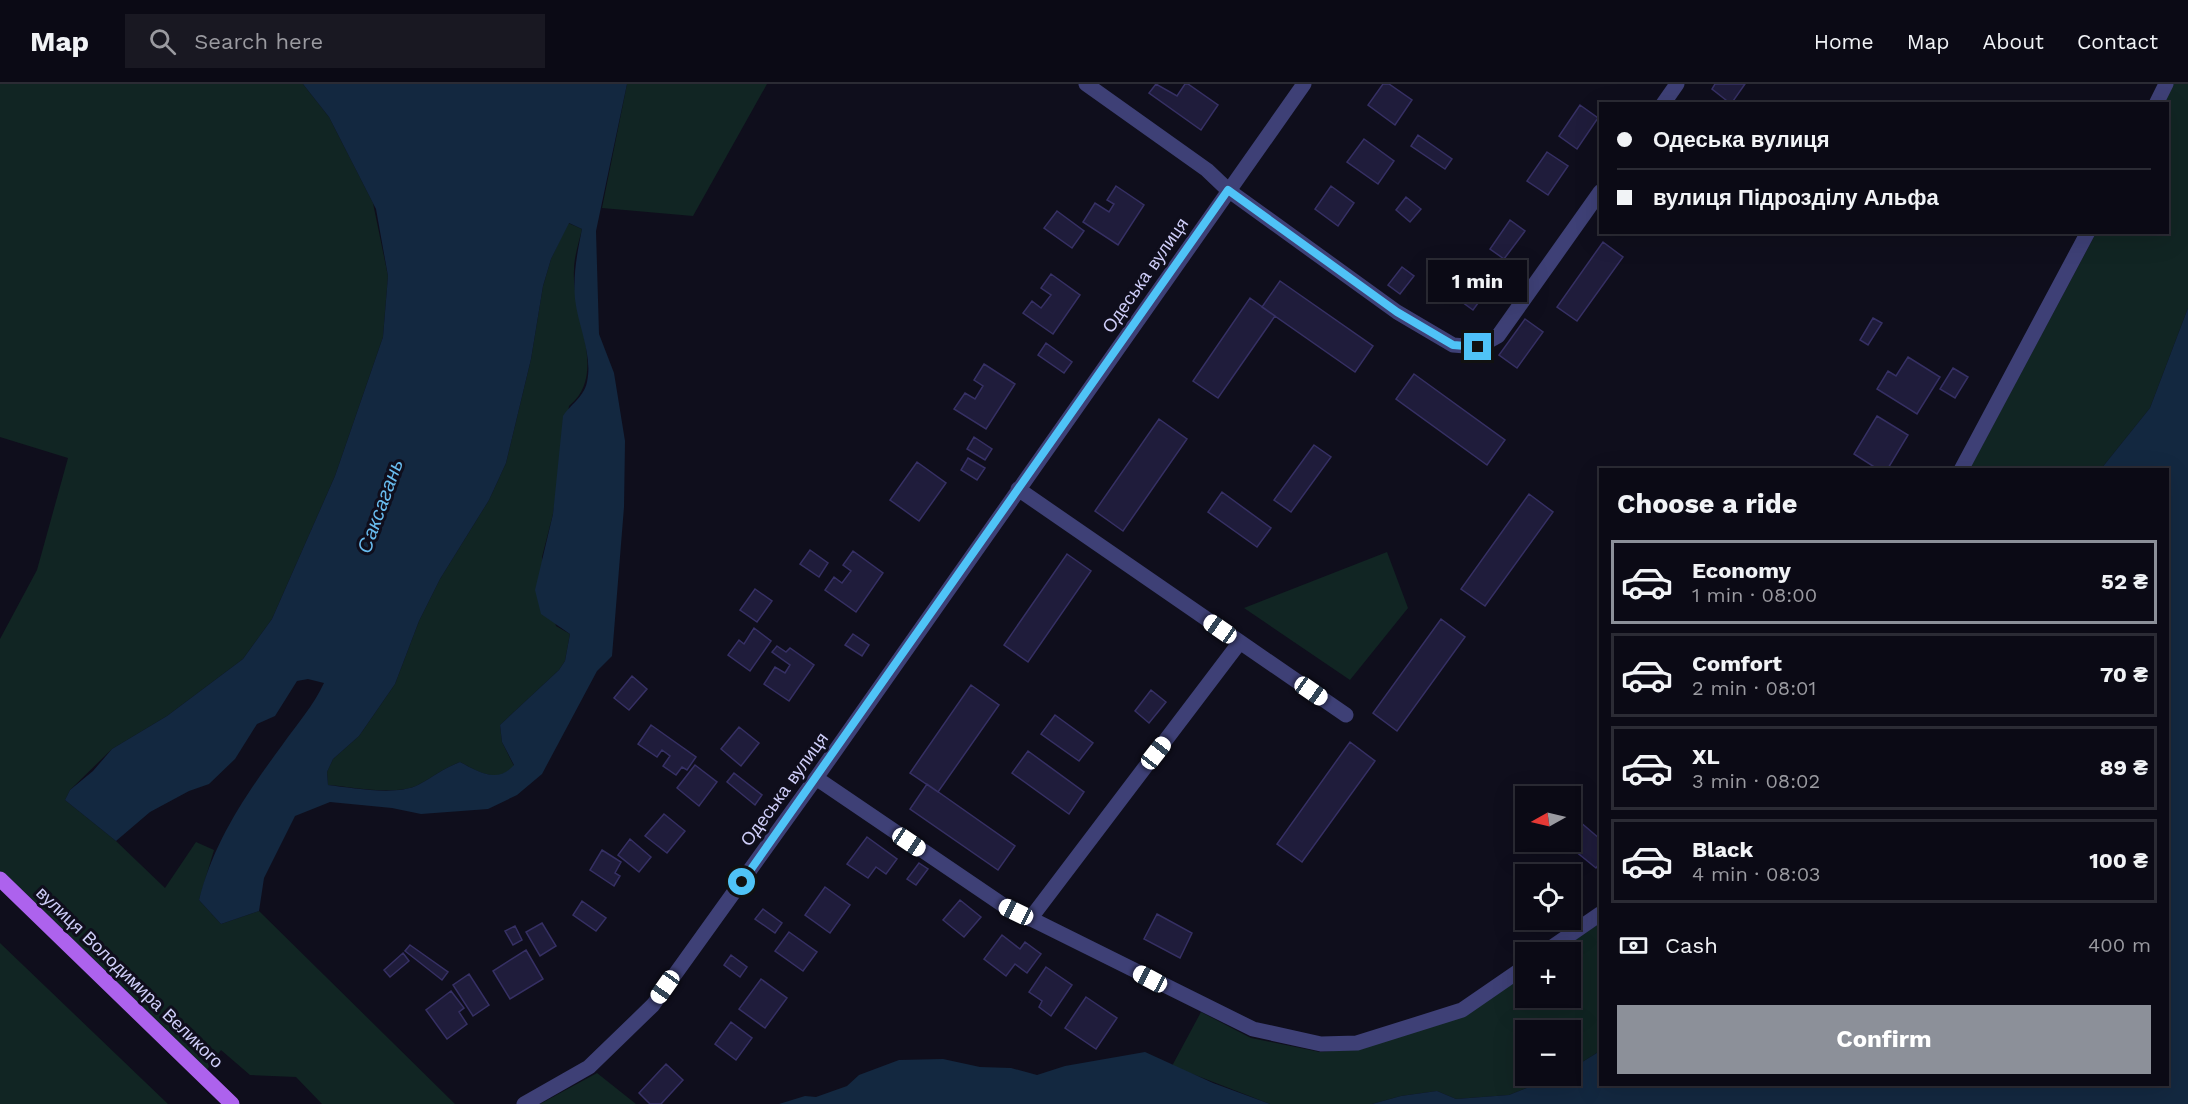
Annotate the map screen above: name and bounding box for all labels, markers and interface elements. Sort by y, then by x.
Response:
search box [125,14,545,68]
text: Map [30,25,89,58]
icon: search [146,25,179,58]
text: Search here [194,29,323,54]
text: Home [1814,29,1874,54]
text: Map [1907,29,1950,54]
text: About [1983,29,2044,54]
text: Contact [2077,29,2158,54]
text: Одеська вулиця [1653,127,1830,152]
text: вулиця Підрозділу Альфа [1653,185,1939,210]
street label: Одеська вулиця [1098,214,1192,336]
callout: 1 min [1428,260,1528,302]
text: 1 min [1452,269,1503,293]
route end [1464,333,1491,360]
water label: Саксагань [352,456,408,556]
text: Choose a ride [1617,488,1797,520]
icon: car [1620,555,1674,609]
text: Economy [1692,558,1791,583]
text: 52 ₴ [2101,569,2148,594]
text: 1 min · 08:00 [1692,583,1817,607]
car [1200,611,1240,647]
icon: car [1620,648,1674,702]
text: Comfort [1692,651,1782,676]
text: 70 ₴ [2100,662,2148,687]
car [1291,673,1331,709]
text: 2 min · 08:01 [1692,676,1816,700]
street label: Одеська вулиця [736,728,832,850]
car [1138,733,1174,773]
icon: car [1620,741,1674,795]
text: XL [1692,744,1720,769]
text: 89 ₴ [2100,755,2148,780]
text: 3 min · 08:02 [1692,769,1820,793]
north arrow [1515,786,1581,852]
map controls [1515,786,1581,1086]
car [889,824,929,860]
icon: car [1620,834,1674,888]
text: Black [1692,837,1753,862]
text: 100 ₴ [2089,848,2148,873]
text: 4 min · 08:03 [1692,862,1820,886]
button: locate [1515,864,1581,930]
route start [728,868,755,895]
street label: вулиця Володимира Великого [32,882,228,1072]
car [996,896,1036,928]
icon: cash [1617,929,1650,962]
text: Cash [1665,933,1718,958]
text: 400 m [2088,933,2151,957]
button: + [1515,942,1581,1008]
car [1130,963,1170,995]
car [647,967,683,1007]
button: Confirm [1617,1005,2151,1074]
button: − [1515,1020,1581,1086]

